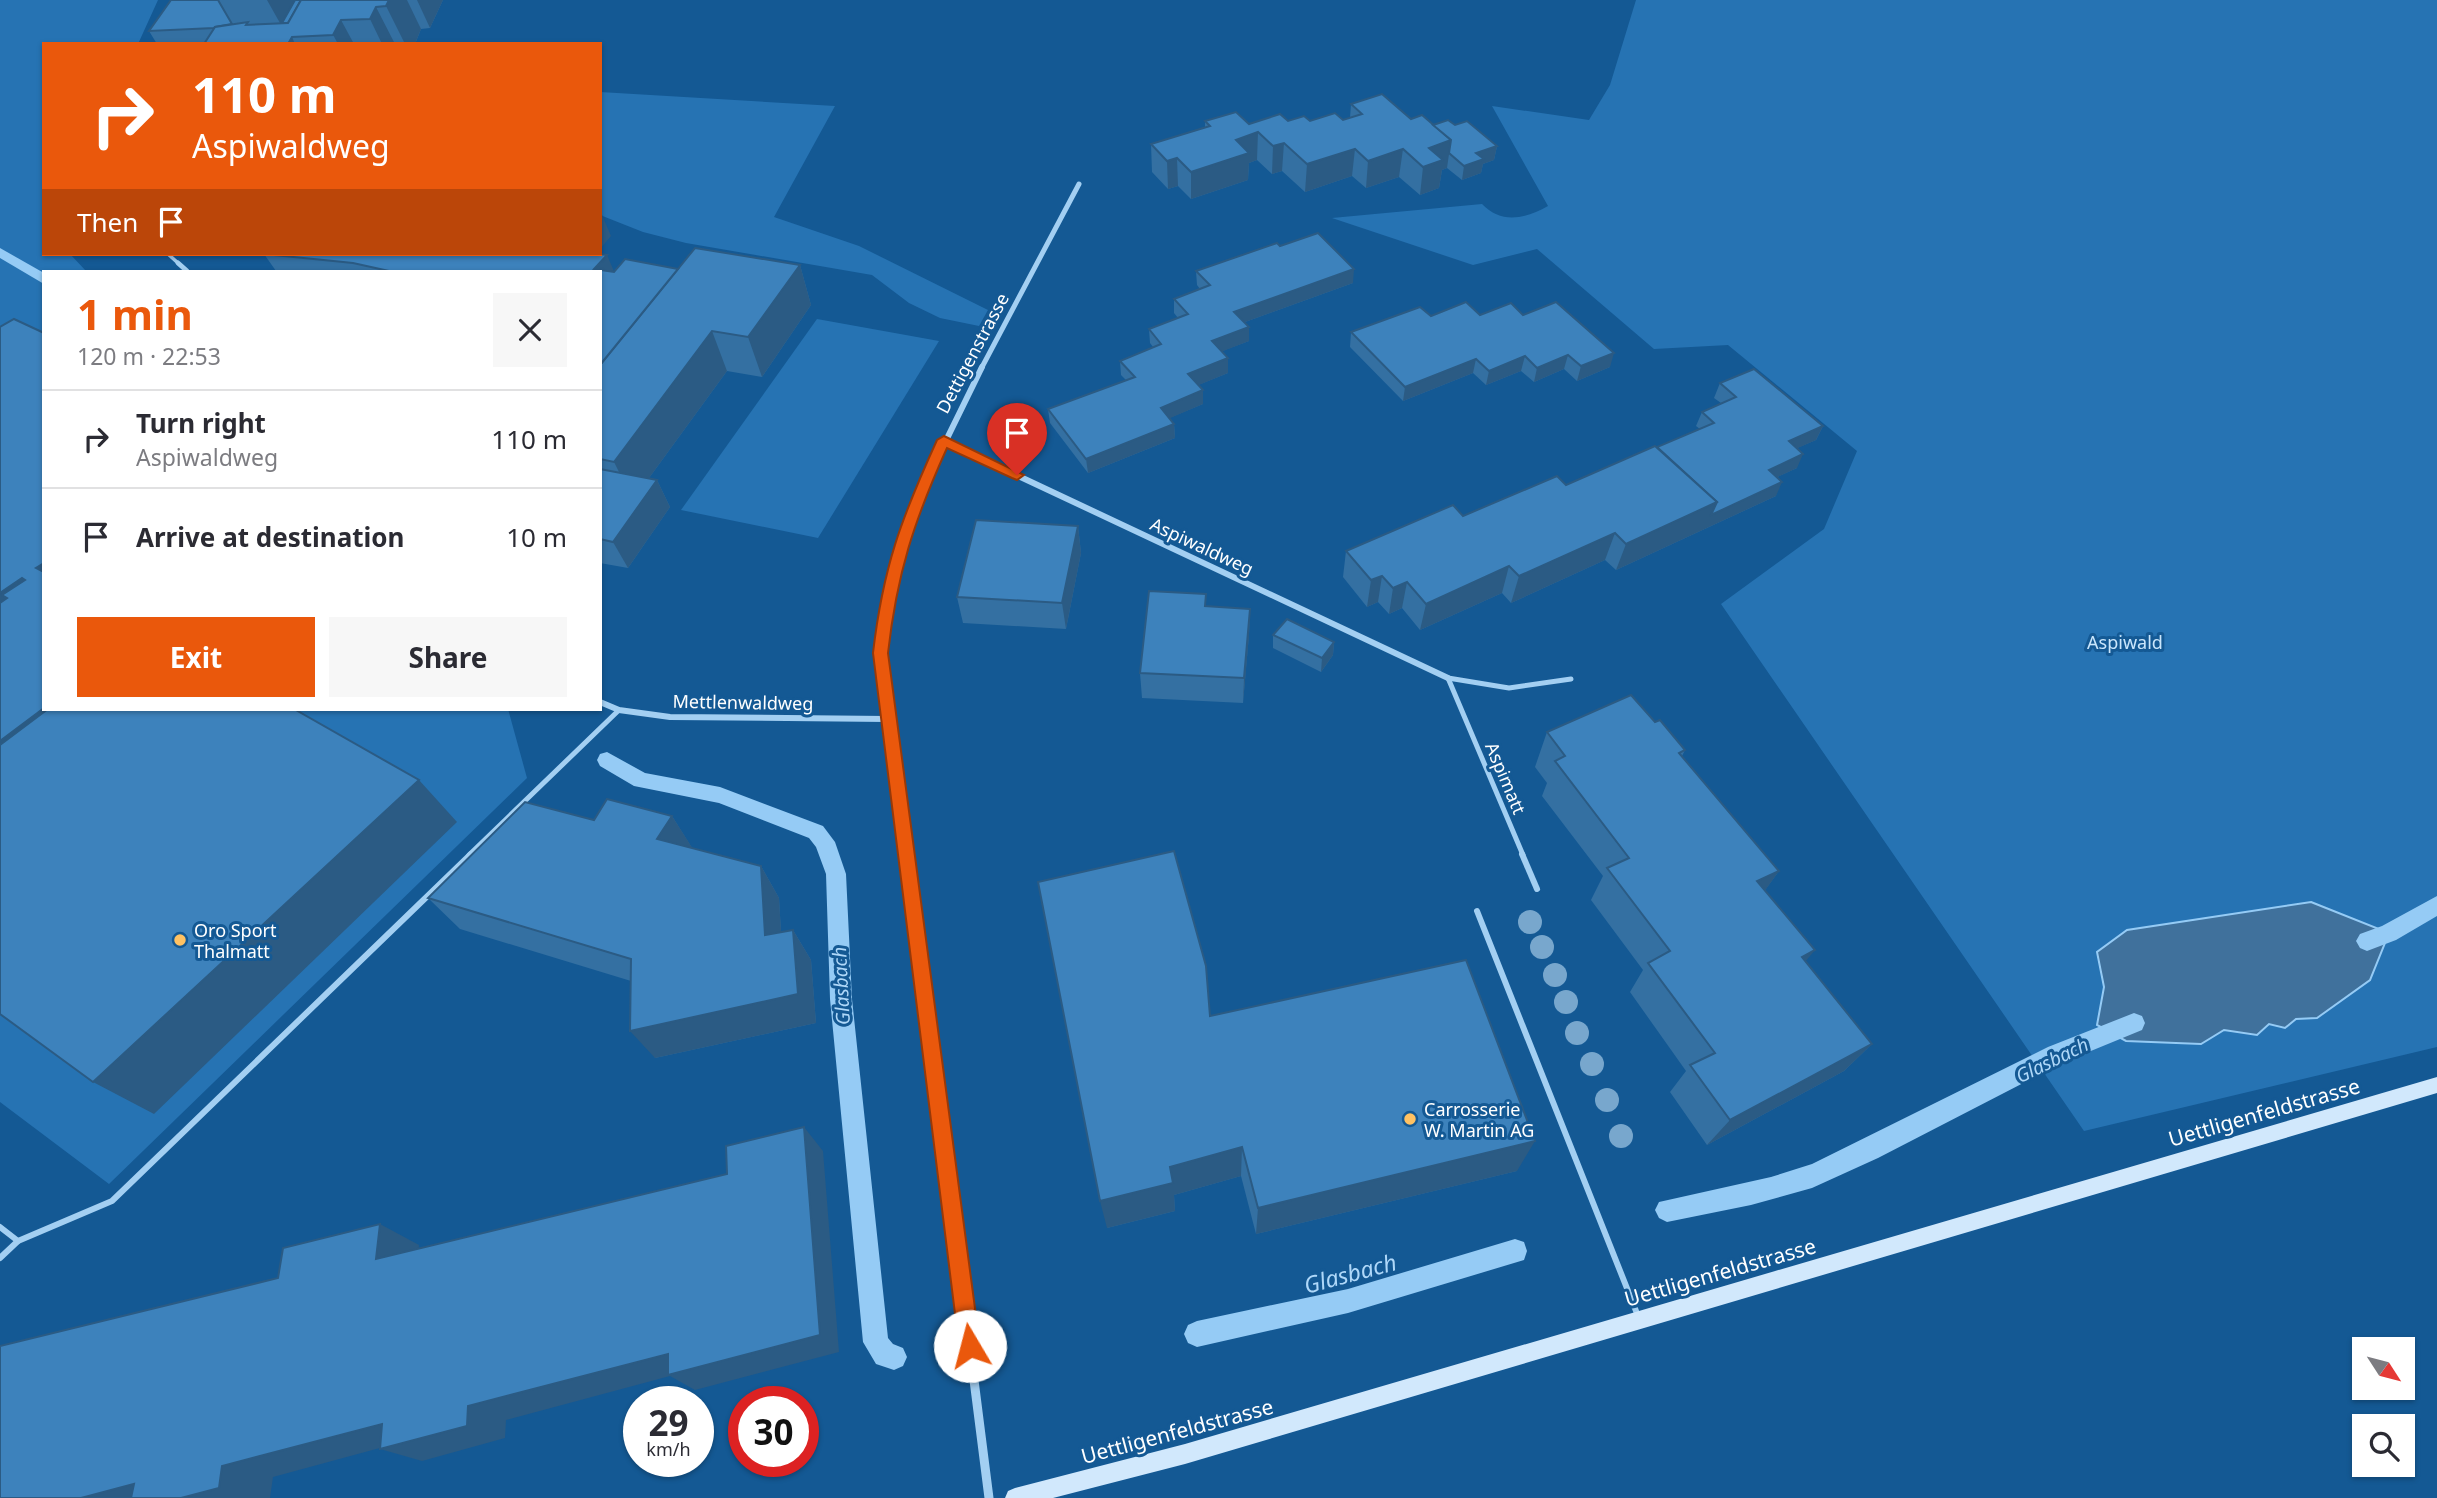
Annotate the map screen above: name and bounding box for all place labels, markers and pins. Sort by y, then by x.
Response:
pin [987,403,1047,475]
place label: Oro Sport Thalmatt [194,918,277,963]
marker: Oro Sport Thalmatt [172,932,188,948]
place label: Carrosserie W. Martin AG [1424,1097,1534,1142]
marker: Carrosserie W. Martin AG [1402,1111,1418,1127]

